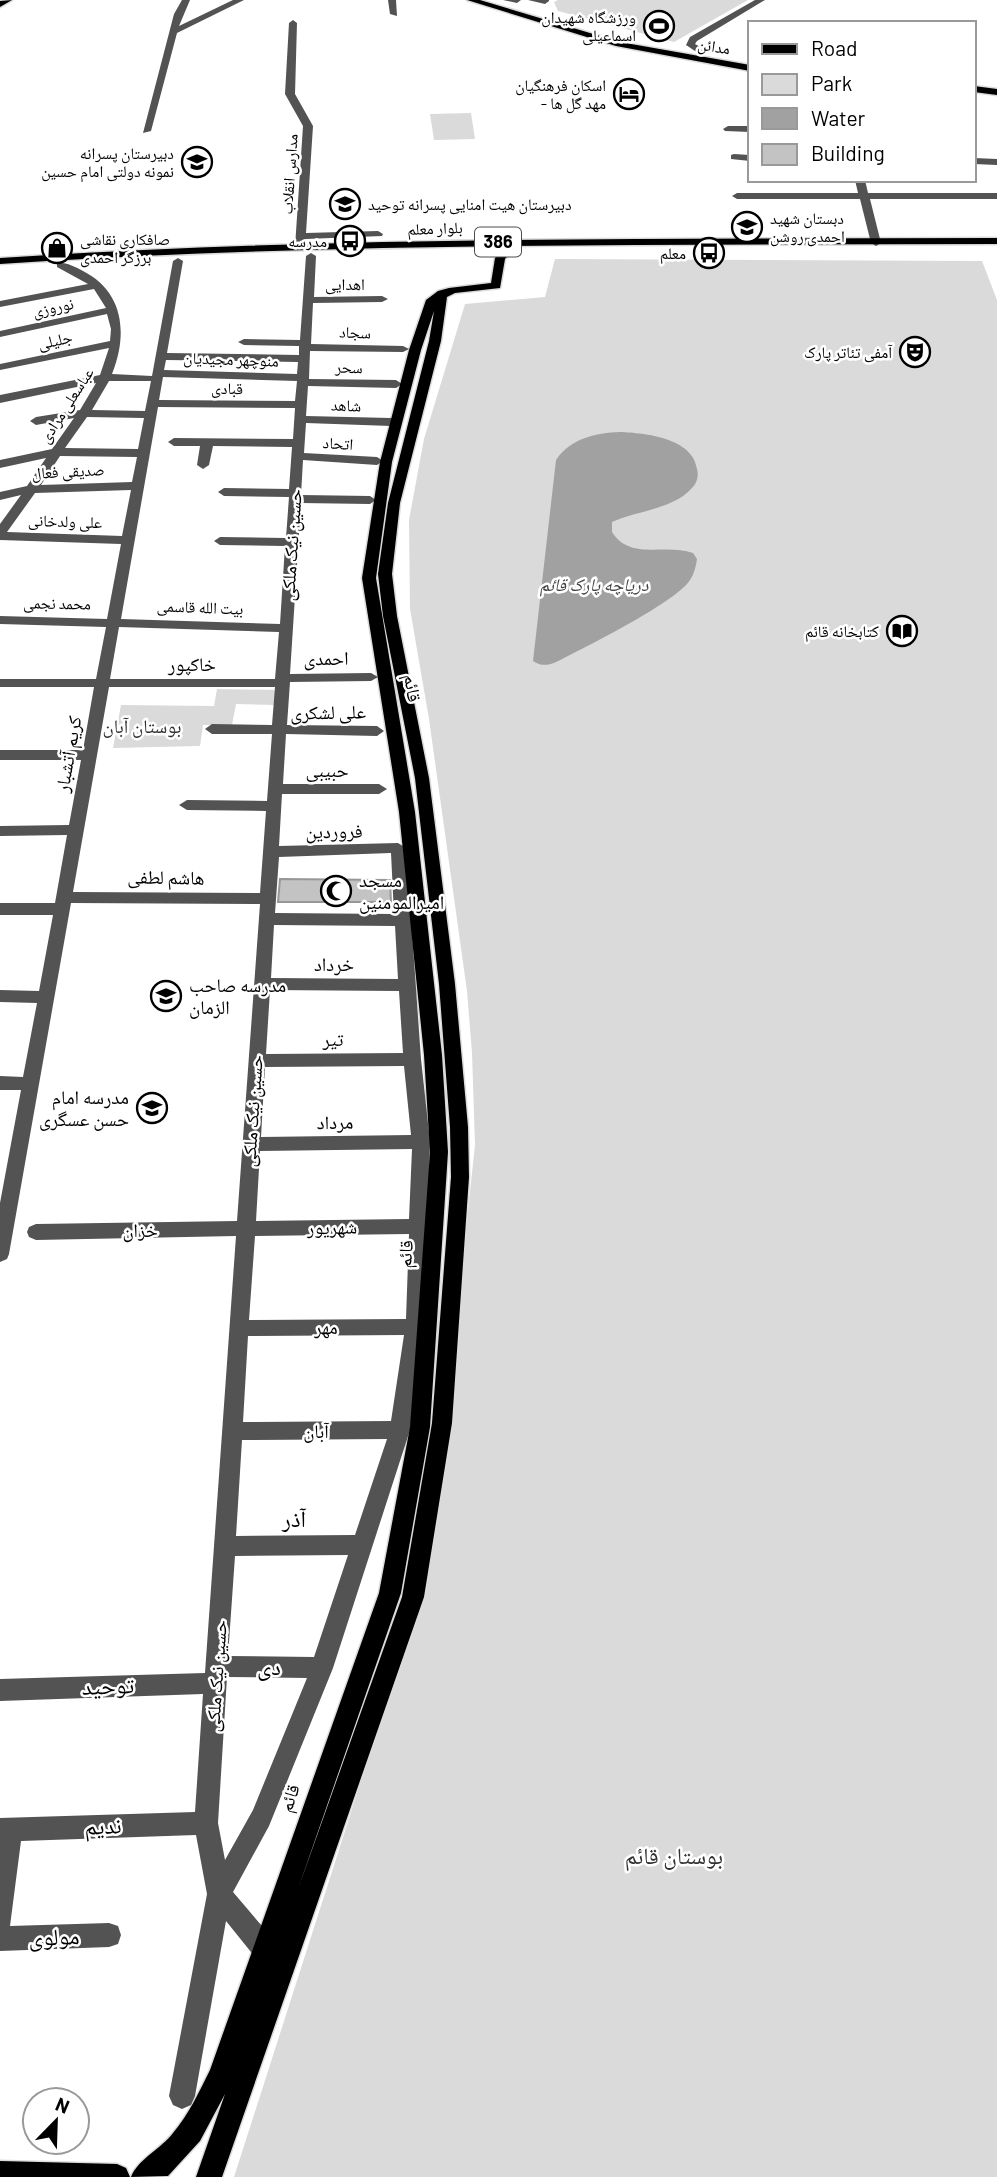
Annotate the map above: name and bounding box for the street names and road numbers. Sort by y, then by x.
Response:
street label: مدائن [696,34,732,59]
street label: مدارس انقلاب [276,133,303,215]
street label: بلوار معلم [407,217,463,240]
road number: 386 [475,228,521,256]
street label: اهدایی [325,274,365,295]
street label: نوروزی [31,293,76,322]
street label: سجاد [339,321,371,342]
street label: جلیلی [36,327,74,354]
street label: منوچهر مجیدیان [183,347,279,372]
street label: سحر [334,356,363,377]
street label: عباسعلی مرادی [34,363,99,447]
street label: قبادی [211,378,243,399]
street label: شاهد [331,394,361,415]
street label: اتحاد [322,432,354,453]
street label: صدیقی فعال [31,459,105,484]
street label: حسین نیک ملکی [275,488,307,602]
street label: علی ولدخانی [27,510,102,533]
street label: محمد نجمی [23,592,91,615]
street label: بیت الله قاسمی [156,595,244,620]
street label: احمدی [303,646,349,670]
street label: خاکپور [167,652,216,676]
street label: قائم [398,672,427,704]
street label: علی لشکری [290,699,367,725]
street label: کریم آتشبار [49,714,88,795]
street label: حبیبی [305,758,349,782]
street label: فروردین [305,819,363,843]
street label: هاشم لطفی [127,864,205,891]
street label: خرداد [314,952,354,976]
street label: تیر [321,1027,344,1051]
street label: حسین نیک ملکی [236,1054,268,1168]
street label: مرداد [316,1110,354,1134]
street label: شهریور [306,1215,357,1239]
street label: خزان [122,1218,158,1242]
street label: قائم [392,1239,419,1269]
street label: مهر [313,1315,338,1339]
street label: آبان [303,1419,330,1443]
street label: آذر [281,1504,307,1532]
street label: حسین نیک ملکی [200,1619,232,1733]
street label: دی [257,1652,281,1681]
street label: توحید [81,1670,135,1700]
street label: قائم [273,1781,306,1815]
street label: ندیم [84,1810,122,1843]
street label: مولوی [28,1921,80,1952]

